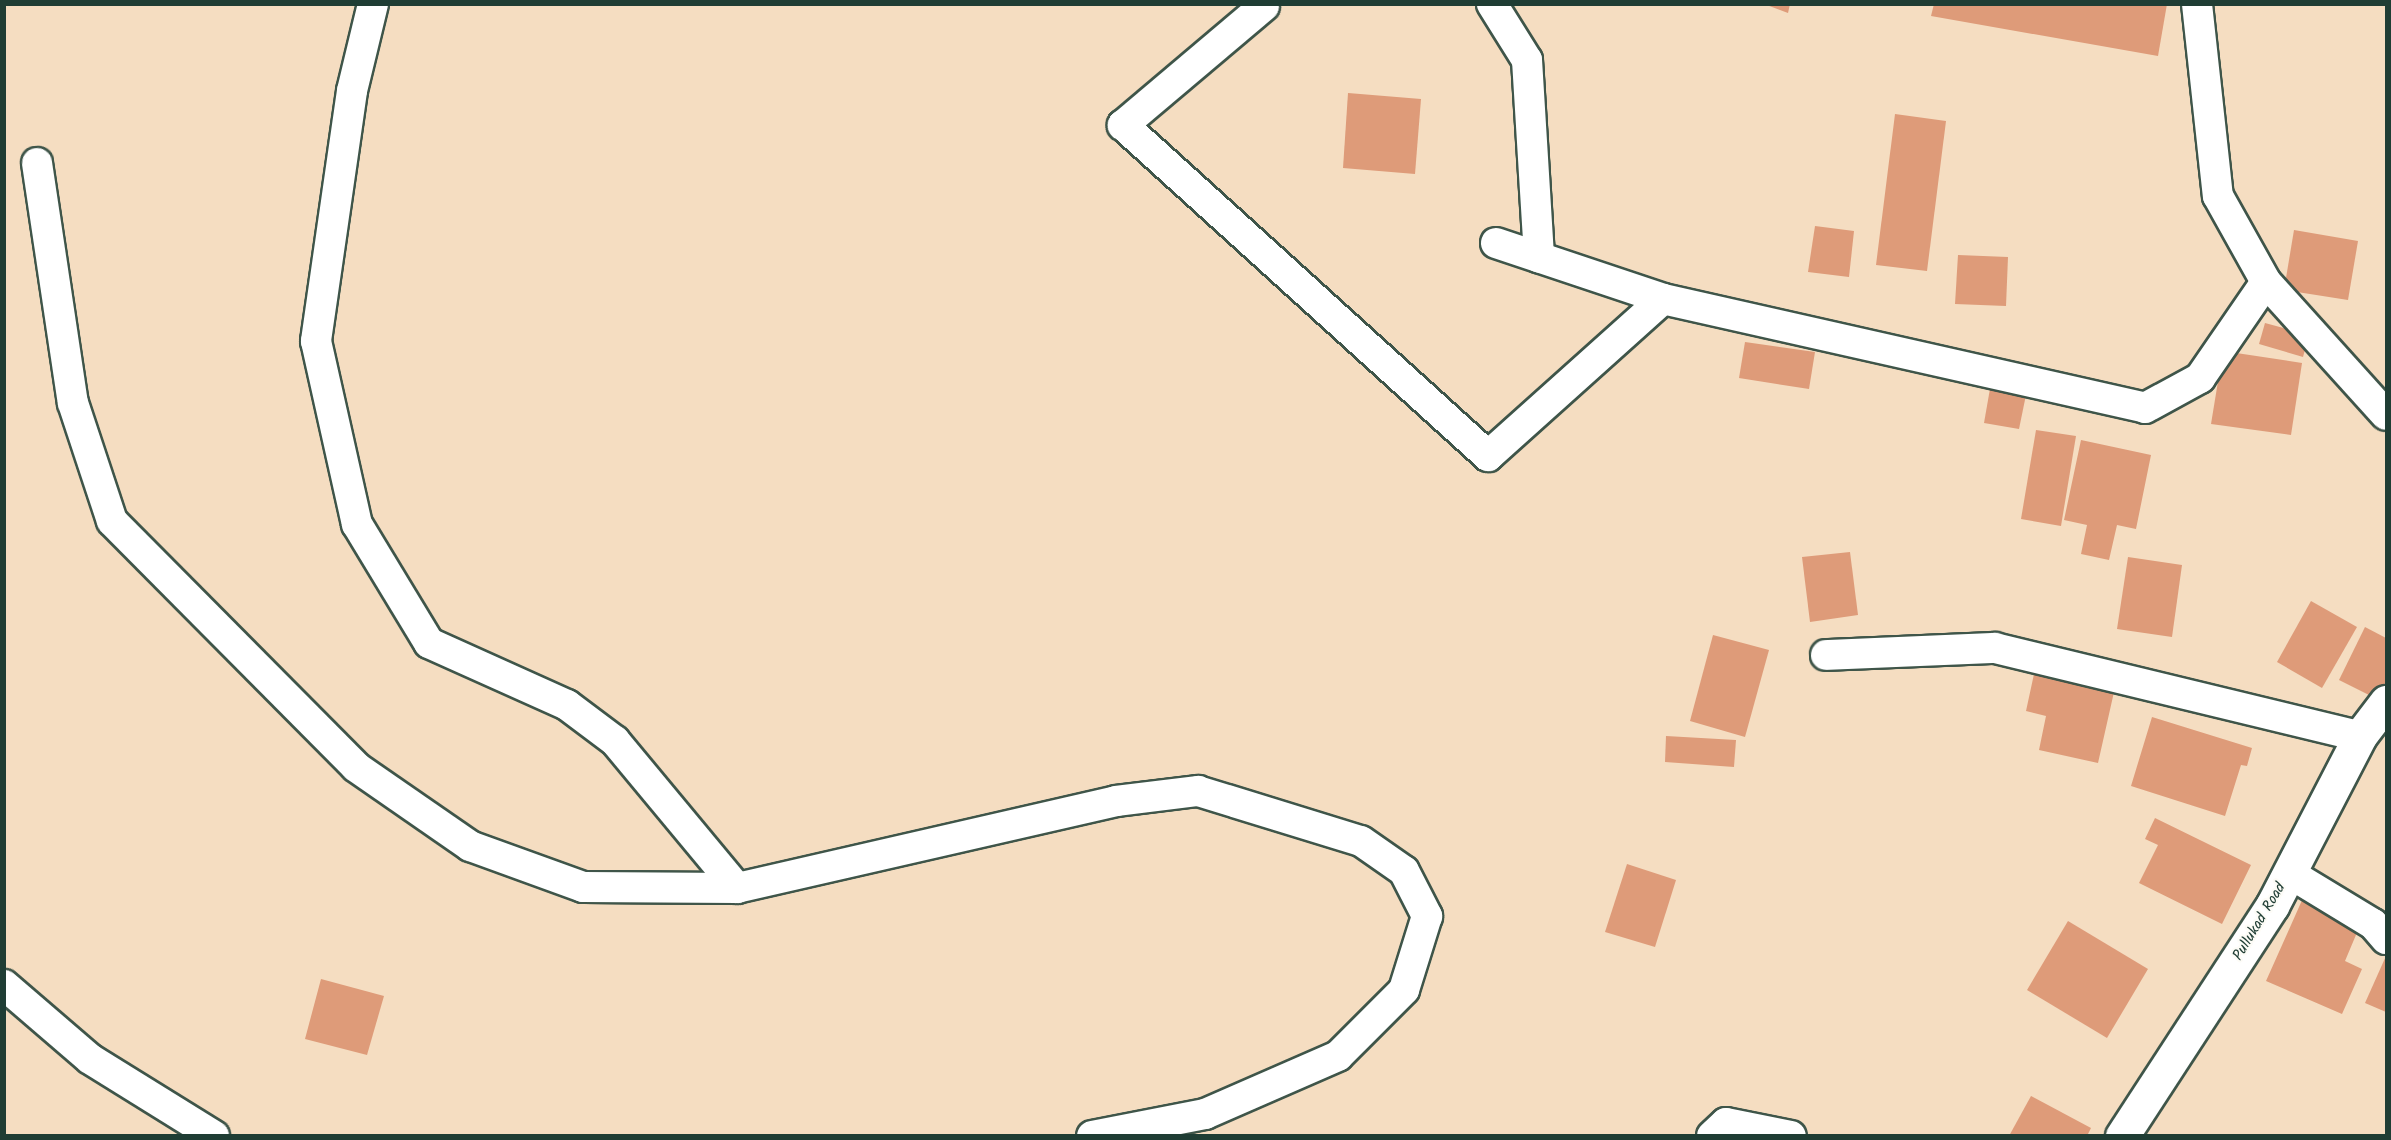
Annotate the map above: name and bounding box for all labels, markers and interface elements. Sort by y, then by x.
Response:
street label: Pullukad Road [2230,880,2290,964]

